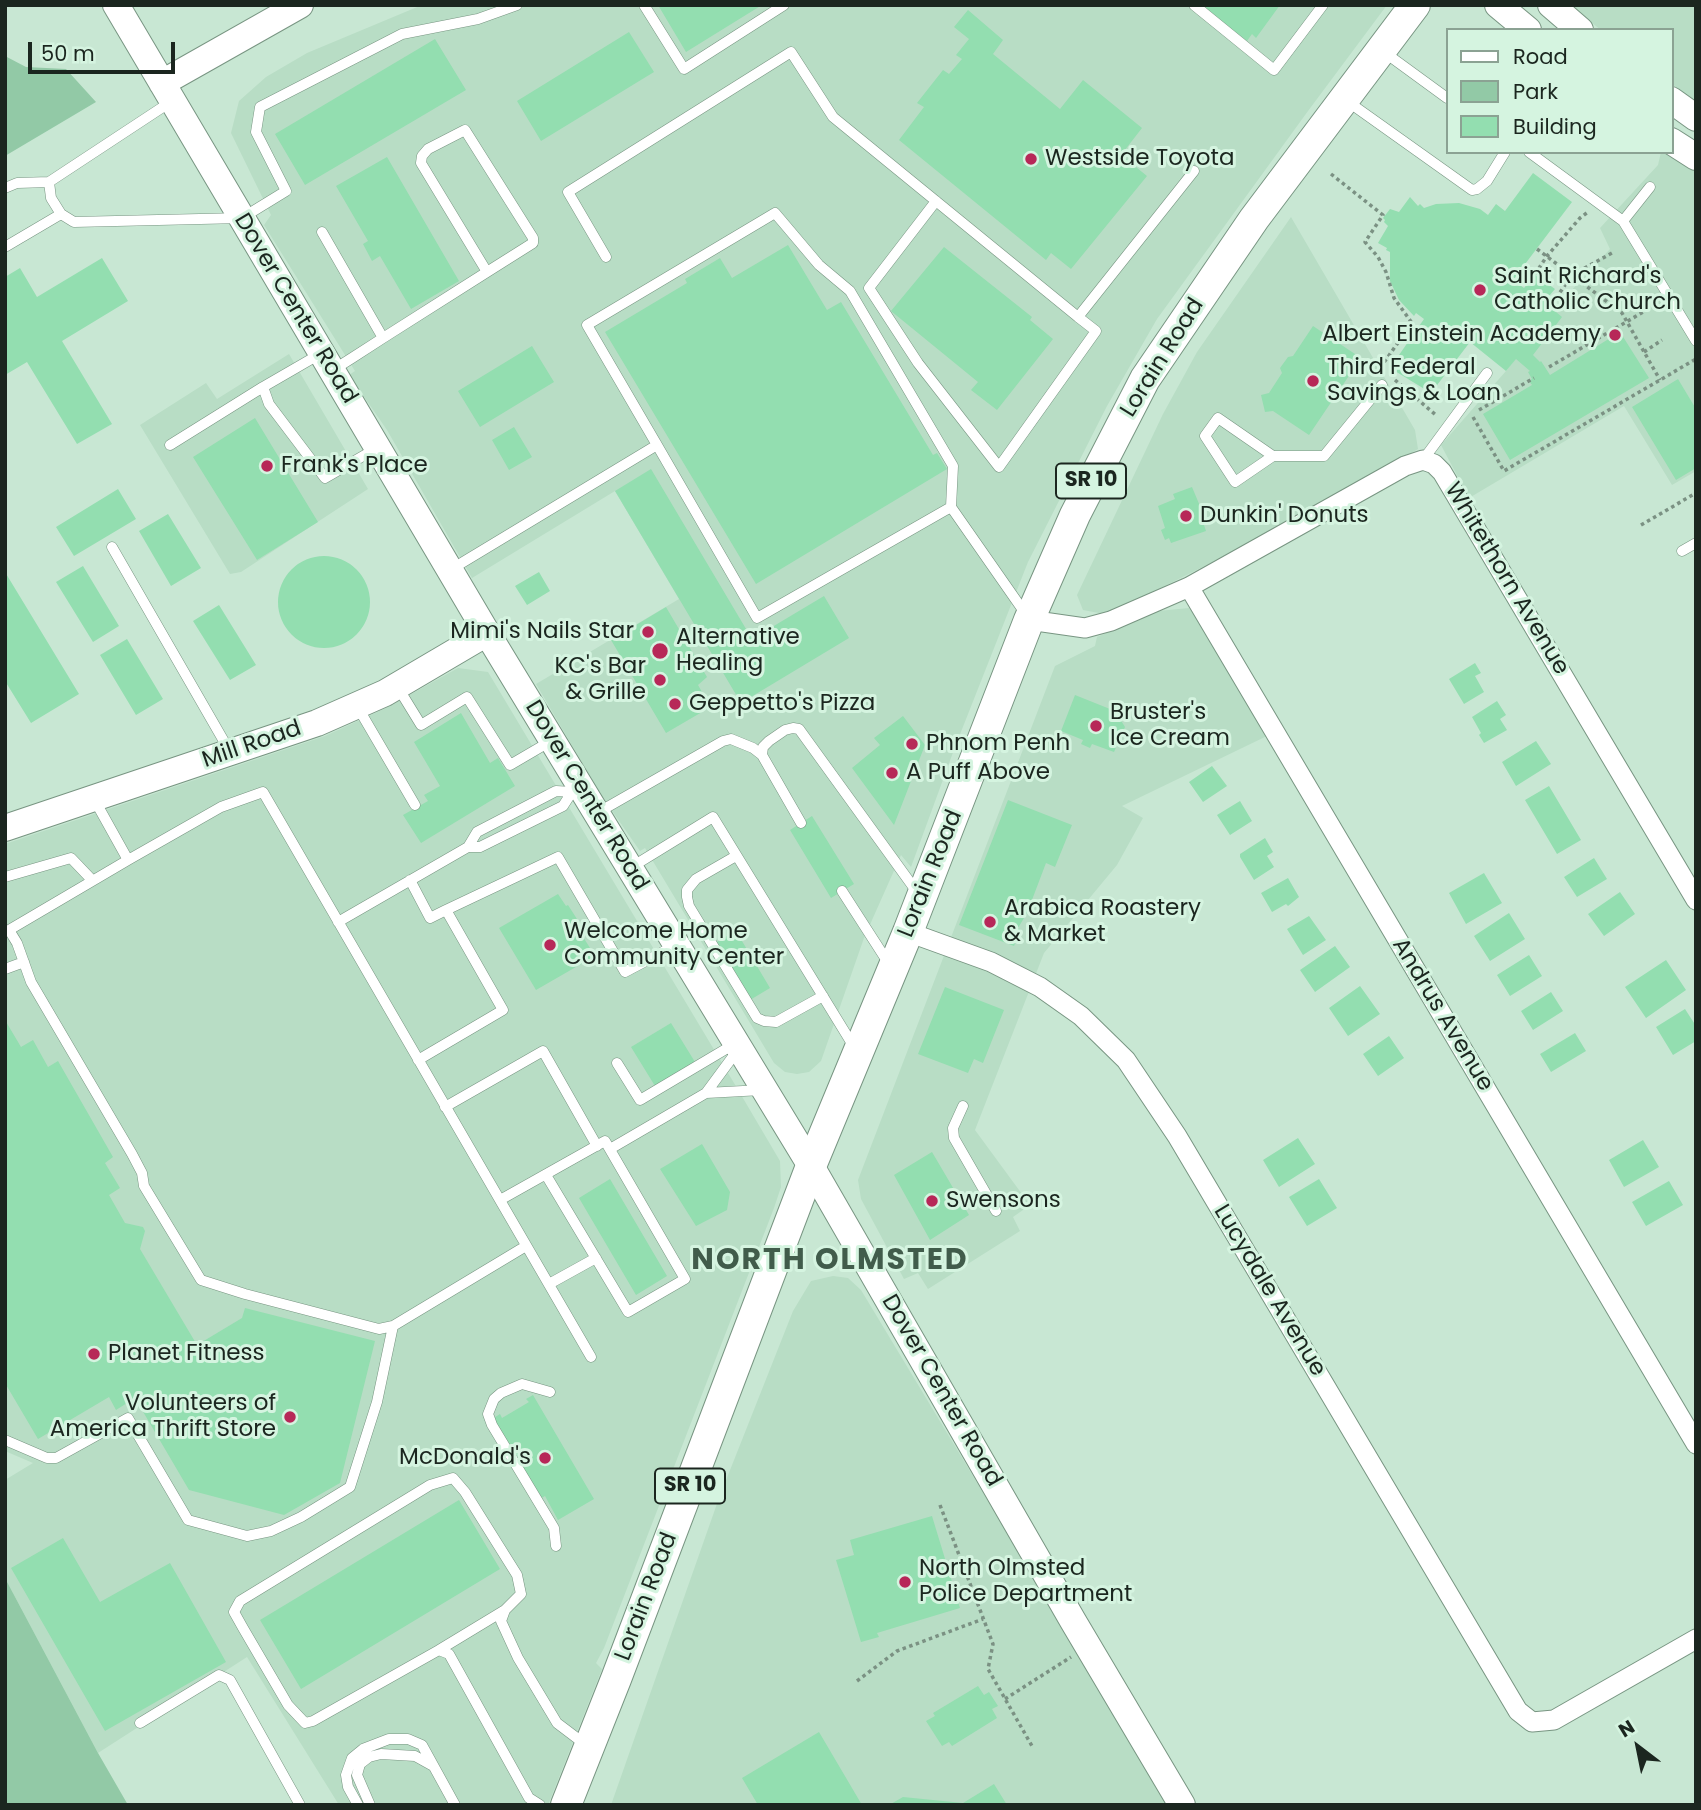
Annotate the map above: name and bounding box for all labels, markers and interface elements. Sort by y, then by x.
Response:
scale bar [32,28,178,72]
legend [1446,28,1673,154]
text: 50 m [41,39,95,68]
text: Road [1513,42,1568,71]
text: Park [1513,77,1558,106]
text: Building [1513,112,1597,141]
place label: Westside Toyota [1045,145,1234,173]
marker: Westside Toyota [1023,151,1039,167]
street label: Dover Center Road [227,209,363,409]
place label: Saint Richard's Catholic Church [1494,263,1681,317]
marker: Saint Richard's Catholic Church [1472,282,1488,298]
street label: Lorain Road [1116,293,1210,423]
place label: Albert Einstein Academy [1322,321,1601,349]
marker: Albert Einstein Academy [1607,327,1623,343]
place label: Third Federal Savings & Loan [1327,354,1501,408]
marker: Third Federal Savings & Loan [1305,373,1321,389]
place label: Frank's Place [281,452,428,480]
marker: Frank's Place [259,458,275,474]
road number: SR 10 [1056,463,1126,498]
street label: Whitethorn Avenue [1438,478,1574,680]
place label: Dunkin' Donuts [1200,502,1369,530]
marker: Dunkin' Donuts [1178,508,1194,524]
place label: Mimi's Nails Star [450,618,634,646]
marker: Mimi's Nails Star [640,624,656,640]
place label: Alternative Healing [676,624,800,678]
marker: Alternative Healing [650,641,670,661]
place label: KC's Bar & Grille [554,653,646,707]
marker: KC's Bar & Grille [652,672,668,688]
place label: Geppetto's Pizza [689,690,875,718]
street label: Dover Center Road [518,696,654,896]
marker: Geppetto's Pizza [667,696,683,712]
place label: Bruster's Ice Cream [1110,699,1230,753]
street label: Mill Road [199,715,305,775]
marker: Bruster's Ice Cream [1088,718,1104,734]
place label: Phnom Penh [926,730,1070,758]
marker: Phnom Penh [904,736,920,752]
place label: A Puff Above [906,759,1050,787]
marker: A Puff Above [884,765,900,781]
street label: Lorain Road [893,806,969,942]
place label: Arabica Roastery & Market [1004,895,1201,949]
marker: Arabica Roastery & Market [982,914,998,930]
place label: Welcome Home Community Center [564,918,784,972]
street label: Andrus Avenue [1385,933,1499,1097]
marker: Welcome Home Community Center [542,937,558,953]
place label: Swensons [946,1187,1061,1215]
marker: Swensons [924,1193,940,1209]
street label: Lucydale Avenue [1207,1200,1331,1382]
district label: NORTH OLMSTED [693,1243,967,1279]
street label: Dover Center Road [875,1290,1007,1492]
place label: Planet Fitness [108,1340,265,1368]
marker: Planet Fitness [86,1346,102,1362]
place label: Volunteers of America Thrift Store [50,1390,276,1444]
marker: Volunteers of America Thrift Store [282,1409,298,1425]
place label: McDonald's [399,1444,531,1472]
marker: McDonald's [537,1450,553,1466]
road number: SR 10 [655,1468,725,1504]
street label: Lorain Road [610,1529,684,1665]
place label: North Olmsted Police Department [919,1555,1132,1609]
marker: North Olmsted Police Department [897,1574,913,1590]
north arrow [1603,1712,1673,1782]
text: N [1613,1714,1640,1744]

